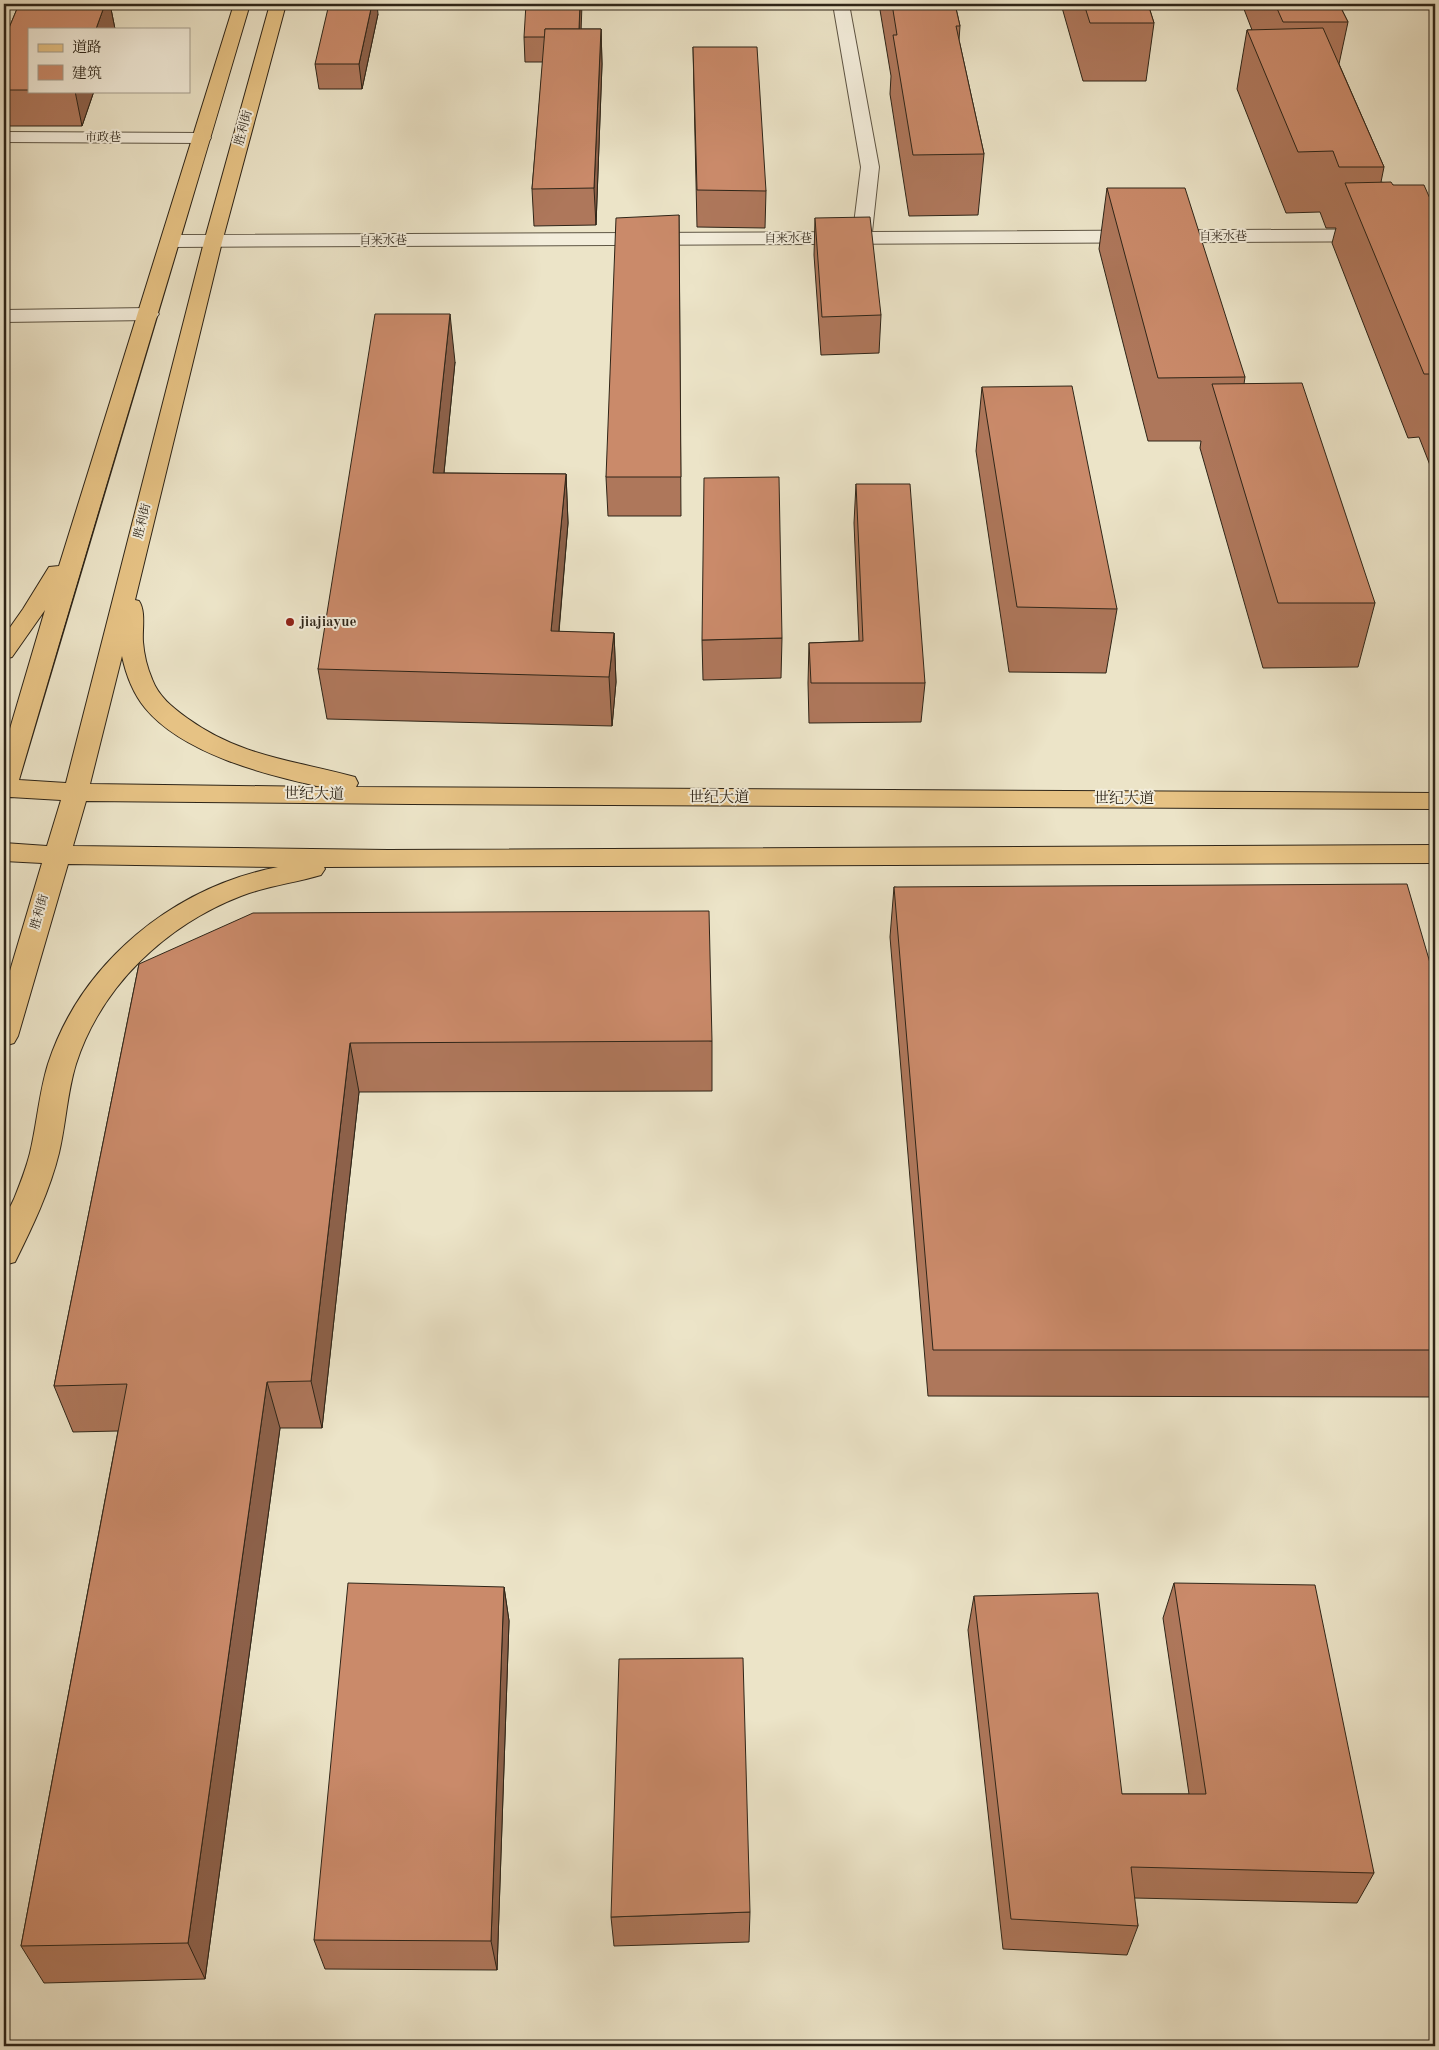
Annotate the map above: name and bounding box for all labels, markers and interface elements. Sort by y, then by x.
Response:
legend [28,28,190,92]
text: 道路 [72,39,102,56]
text: 建筑 [72,65,102,82]
street label: 胜利街 [232,108,255,147]
street label: 市政巷 [85,130,121,144]
street label: 自来水巷 [1199,229,1247,243]
street label: 自来水巷 [764,231,812,245]
street label: 自来水巷 [359,233,407,247]
street label: 胜利街 [131,501,153,540]
place label: jiajiayue [299,615,357,630]
marker: jiajiayue [284,616,296,628]
street label: 世纪大道 [284,785,344,803]
street label: 世纪大道 [689,789,749,806]
street label: 世纪大道 [1094,790,1154,807]
street label: 胜利街 [27,892,51,931]

